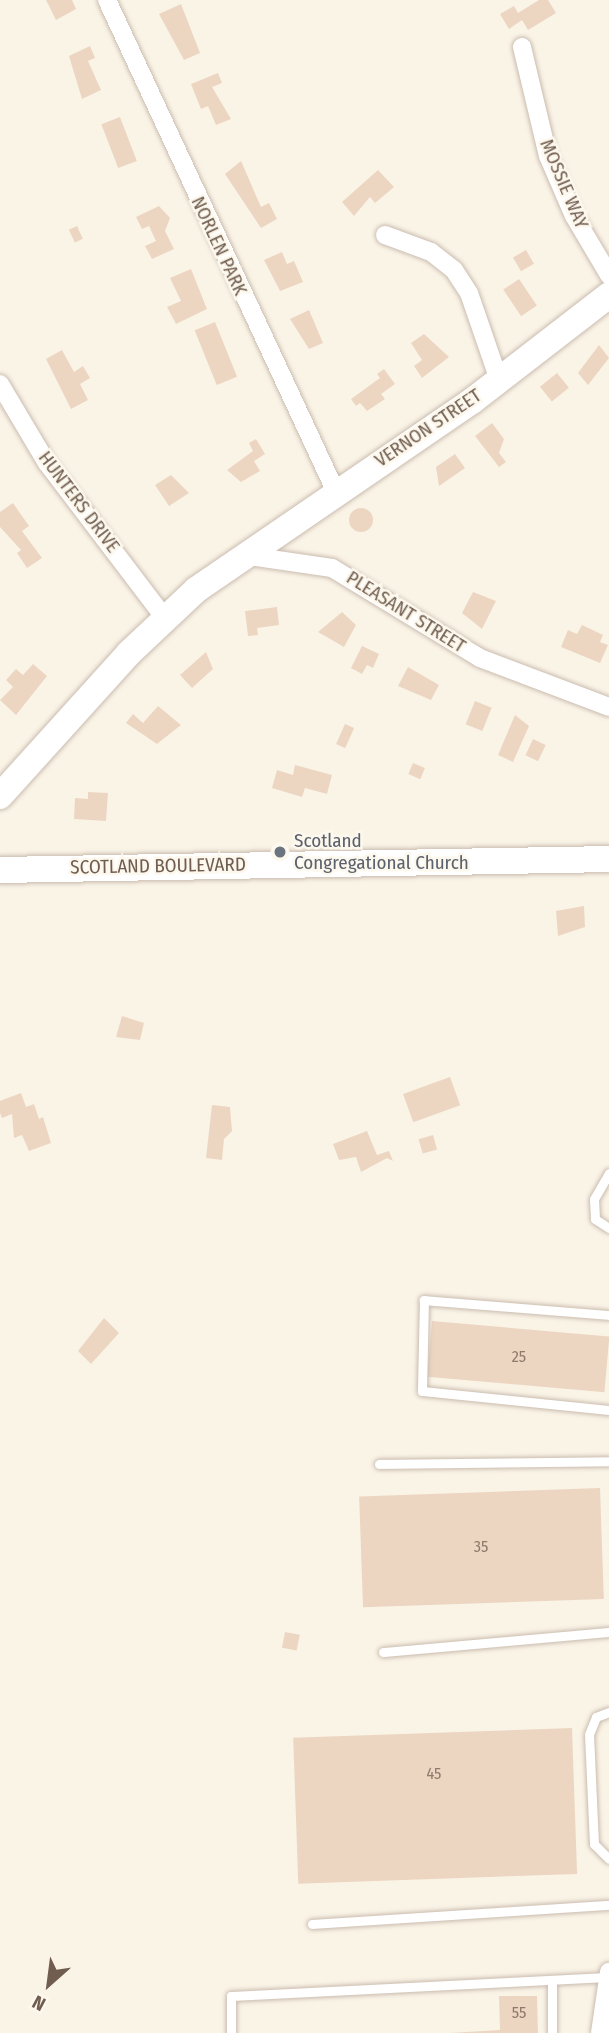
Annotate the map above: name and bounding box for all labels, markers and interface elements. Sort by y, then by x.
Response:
street label: MOSSIE WAY [535,136,593,232]
street label: NORLEN PARK [186,193,252,299]
street label: VERNON STREET [371,384,485,472]
street label: HUNTERS DRIVE [33,447,125,557]
street label: PLEASANT STREET [342,566,470,658]
place label: Scotland Congregational Church [294,830,469,874]
marker: Scotland Congregational Church [272,844,288,860]
street label: SCOTLAND BOULEVARD [70,853,246,879]
house number: 25 [512,1347,526,1367]
house number: 35 [474,1537,488,1557]
house number: 45 [427,1764,441,1784]
north arrow [14,1949,84,2019]
text: N [28,1990,49,2016]
house number: 55 [512,2003,526,2023]

